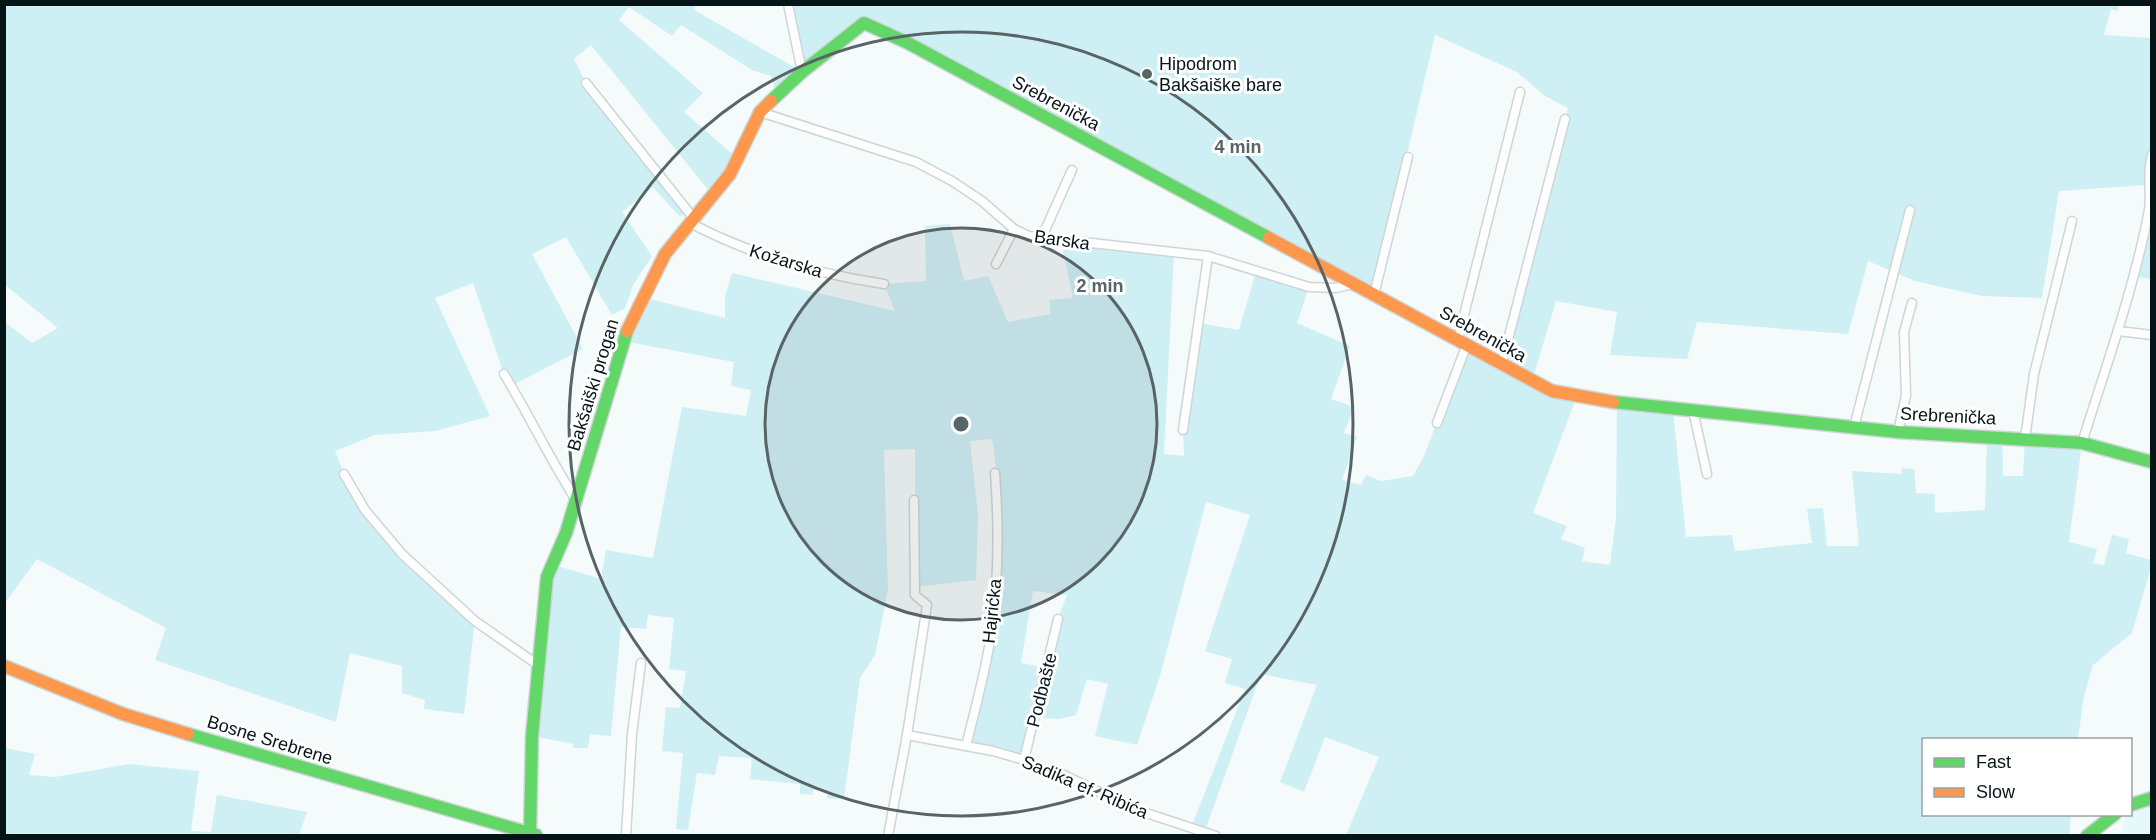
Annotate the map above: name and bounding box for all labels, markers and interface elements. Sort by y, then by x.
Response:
place label: Hipodrom Bakšaiške bare [1159,54,1282,95]
marker: Hipodrom Bakšaiške bare [1140,67,1154,81]
street label: Srebrenička [1009,72,1104,135]
text: 4 min [1214,137,1262,157]
street label: Barska [1033,226,1092,254]
street label: Kožarska [747,240,826,282]
text: 2 min [1076,276,1124,296]
street label: Srebrenička [1436,302,1531,367]
street label: Bakšaiški progan [563,317,623,453]
street label: Srebrenička [1900,404,1997,429]
centre of rings [951,414,971,434]
street label: Hajrićka [979,577,1005,644]
street label: Podbašte [1023,651,1061,729]
street label: Bosne Srebrene [205,711,335,769]
legend [1922,738,2132,816]
street label: Sadika ef. Ribića [1019,751,1152,823]
text: Fast [1976,752,2011,772]
text: Slow [1976,782,2016,802]

